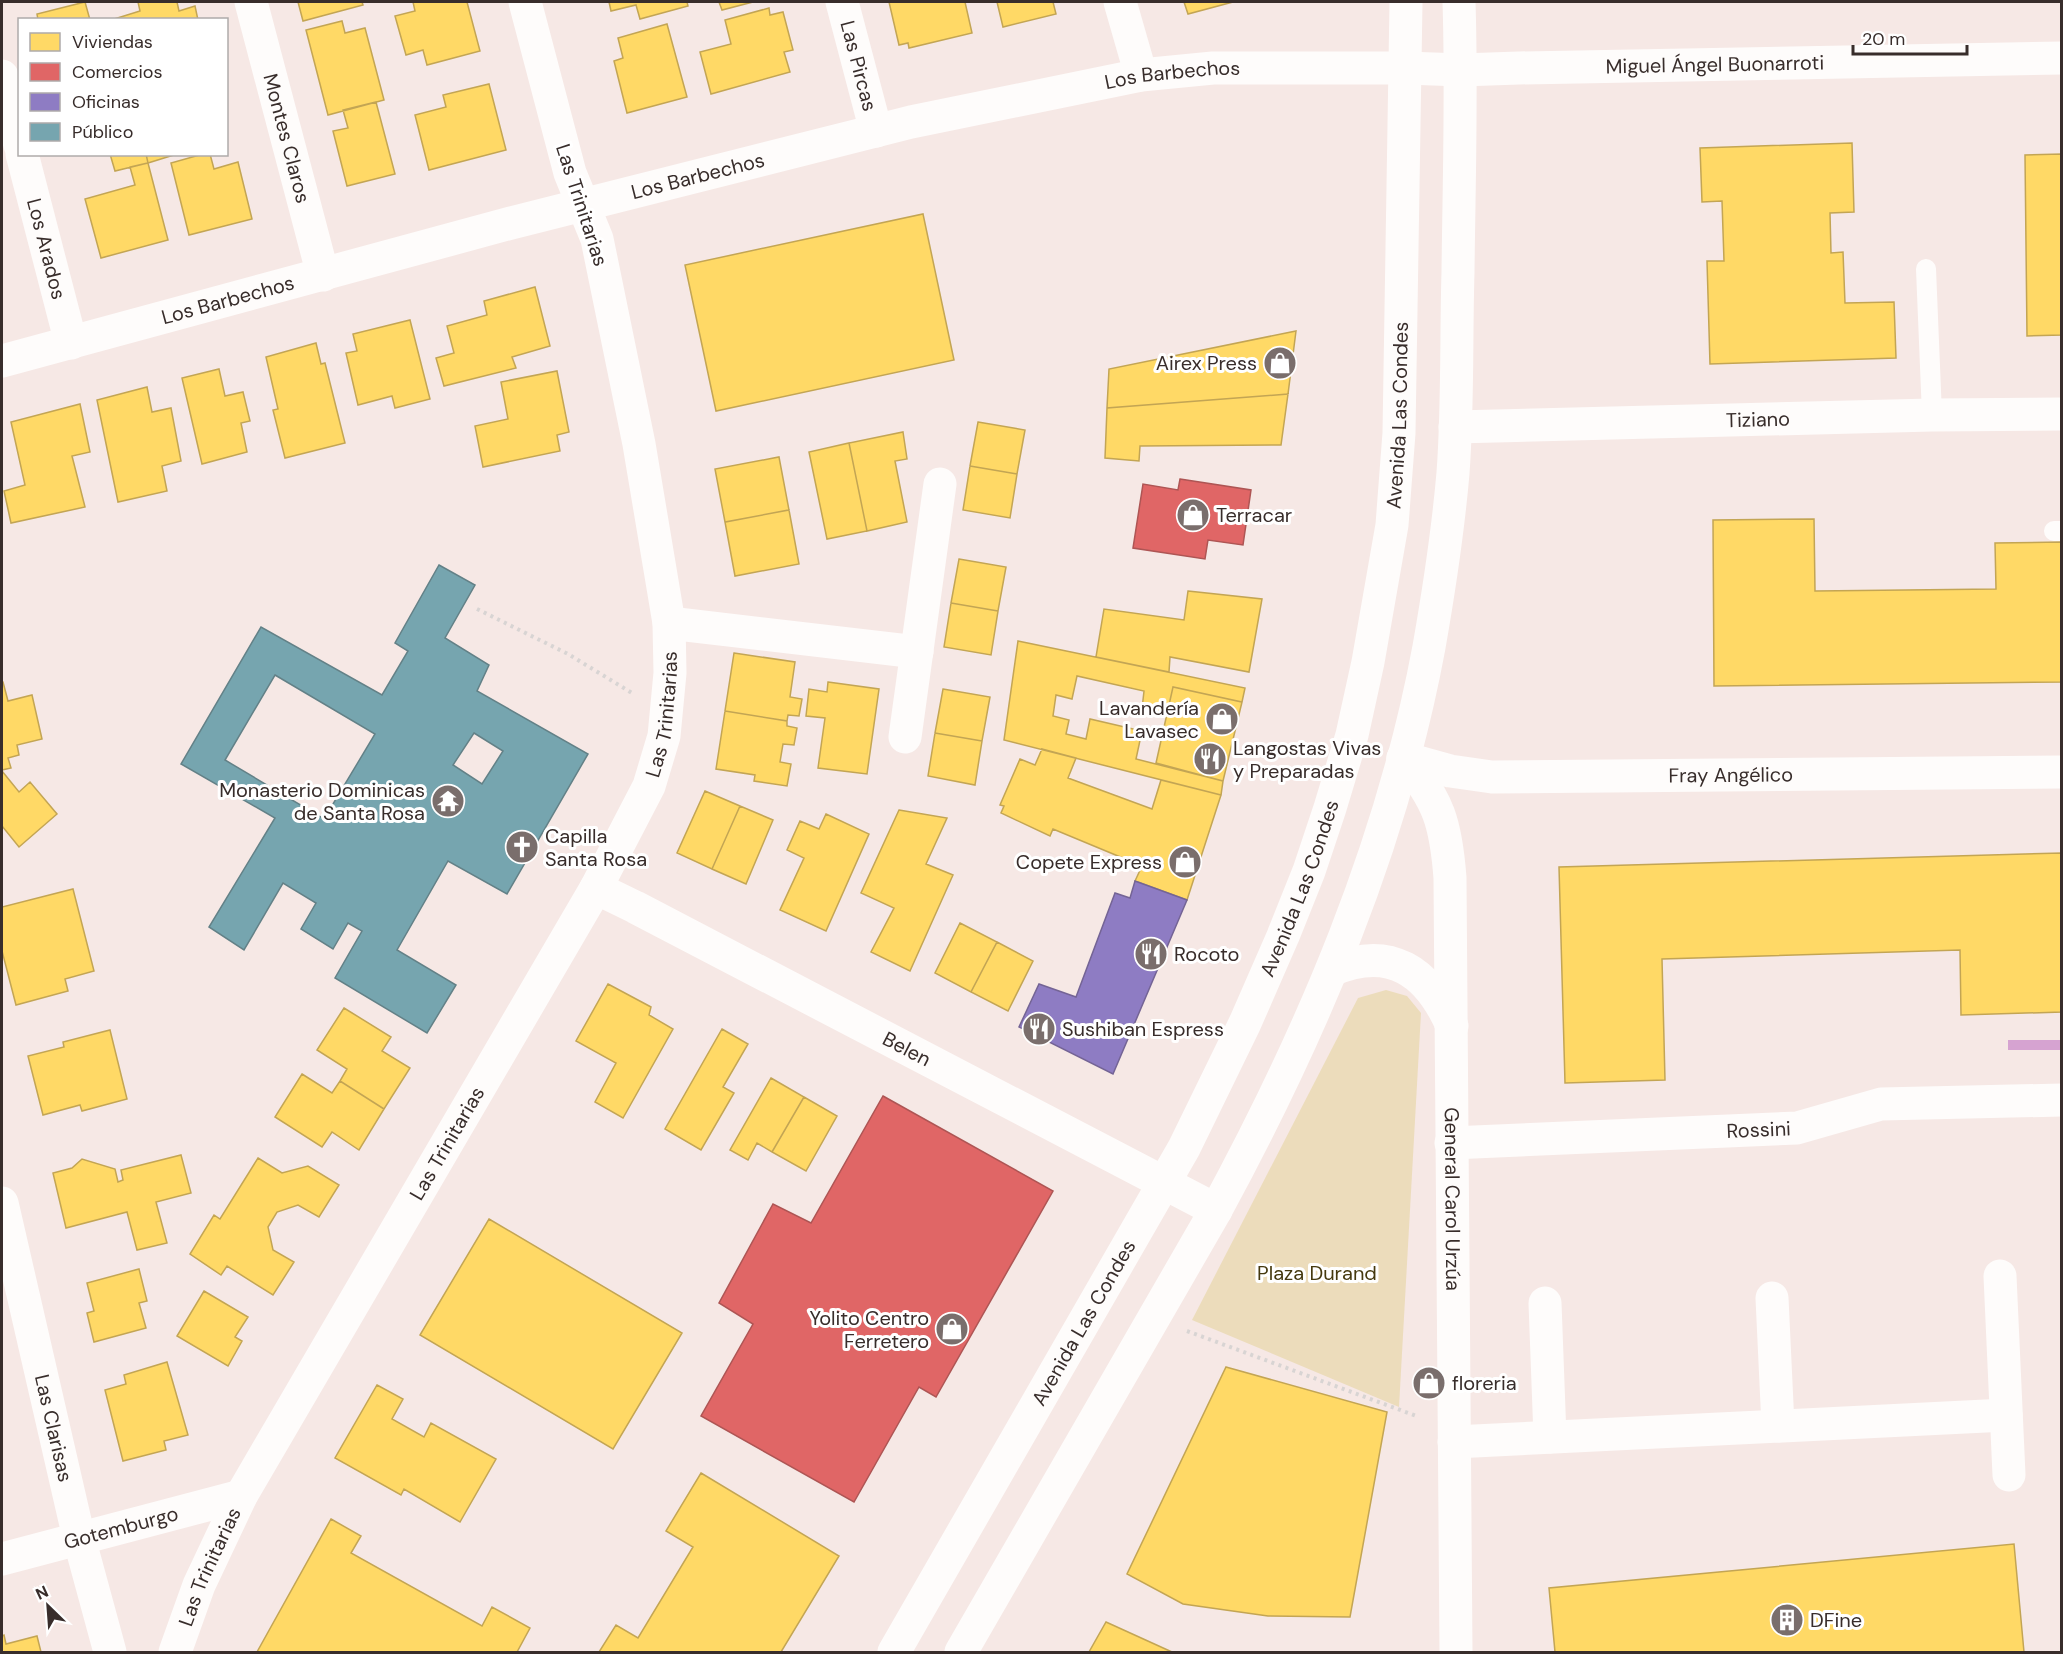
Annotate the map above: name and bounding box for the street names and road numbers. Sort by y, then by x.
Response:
street label: Las Pircas [834,18,883,114]
street label: Miguel Ángel Buonarroti [1605,49,1824,79]
street label: Los Barbechos [1102,55,1240,95]
street label: Montes Claros [257,71,317,206]
street label: Las Trinitarias [550,141,614,269]
street label: Los Barbechos [628,147,767,205]
street label: Los Arados [21,196,72,302]
street label: Los Barbechos [159,269,297,330]
street label: Avenida Las Condes [1380,321,1414,510]
street label: Tiziano [1725,406,1790,433]
street label: Las Trinitarias [639,651,683,780]
street label: Fray Angélico [1668,761,1793,788]
street label: Avenida Las Condes [1254,797,1345,981]
street label: Belen [878,1026,935,1072]
street label: Las Trinitarias [404,1082,490,1205]
street label: General Carol Urzúa [1439,1107,1466,1291]
street label: Rossini [1726,1115,1791,1144]
street label: Avenida Las Condes [1026,1235,1141,1410]
street label: Las Clarisas [29,1372,79,1485]
street label: Gotemburgo [61,1500,181,1555]
street label: Las Trinitarias [172,1503,247,1630]

